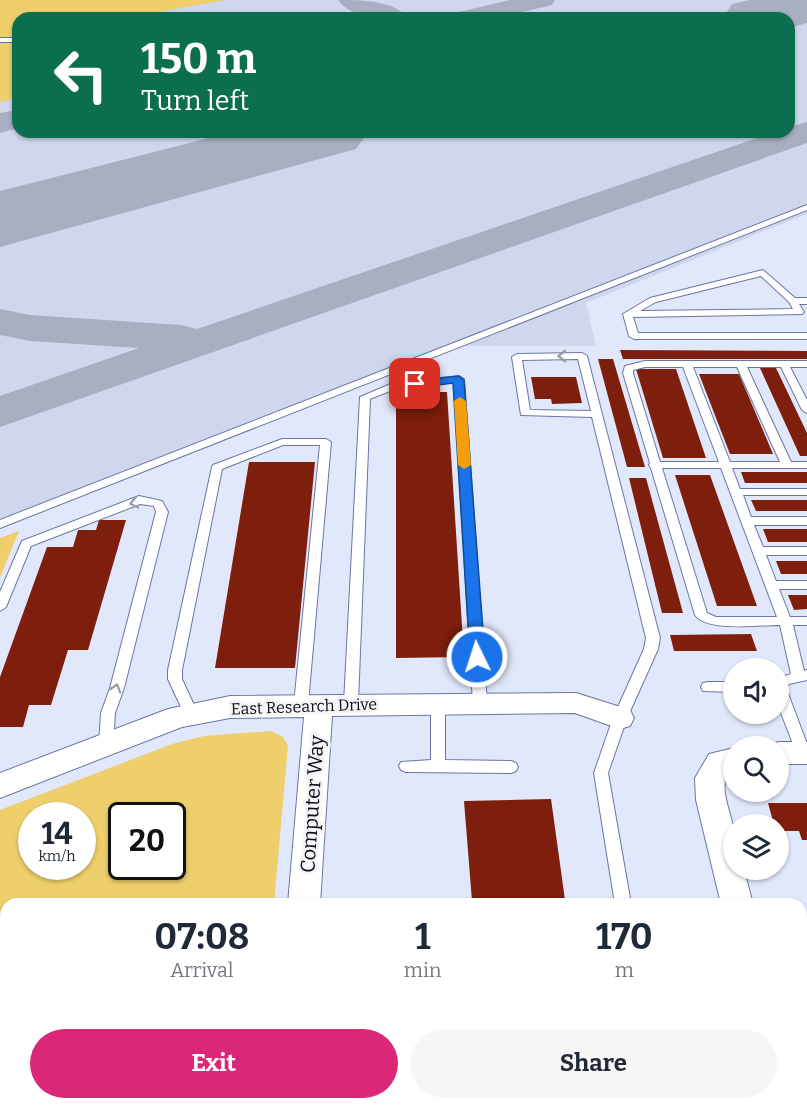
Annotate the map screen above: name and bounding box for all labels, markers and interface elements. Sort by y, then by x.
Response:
text: 150 m [141,34,256,84]
icon: left [42,36,120,114]
text: Turn left [141,85,249,117]
one-way arrow [558,350,567,362]
pin [389,358,440,409]
icon: arrive [398,367,431,400]
one-way arrow [129,495,139,508]
position arrow [445,625,509,689]
map controls [723,658,789,880]
button: sound [723,658,789,724]
one-way arrow [109,683,121,694]
street label: East Research Drive [231,694,377,719]
street label: Computer Way [295,734,329,874]
button: search [723,736,789,802]
speed limit sign: 20 [108,802,186,880]
button: layers [723,814,789,880]
text: 14 [41,816,73,852]
text: km/h [38,847,76,865]
text: 07:08 [154,915,249,959]
text: 1 [415,915,430,959]
text: 170 [596,915,653,959]
text: Arrival [170,958,234,982]
text: min [404,958,442,982]
text: m [615,958,634,982]
button: Exit [30,1029,398,1098]
button: Share [410,1029,777,1098]

